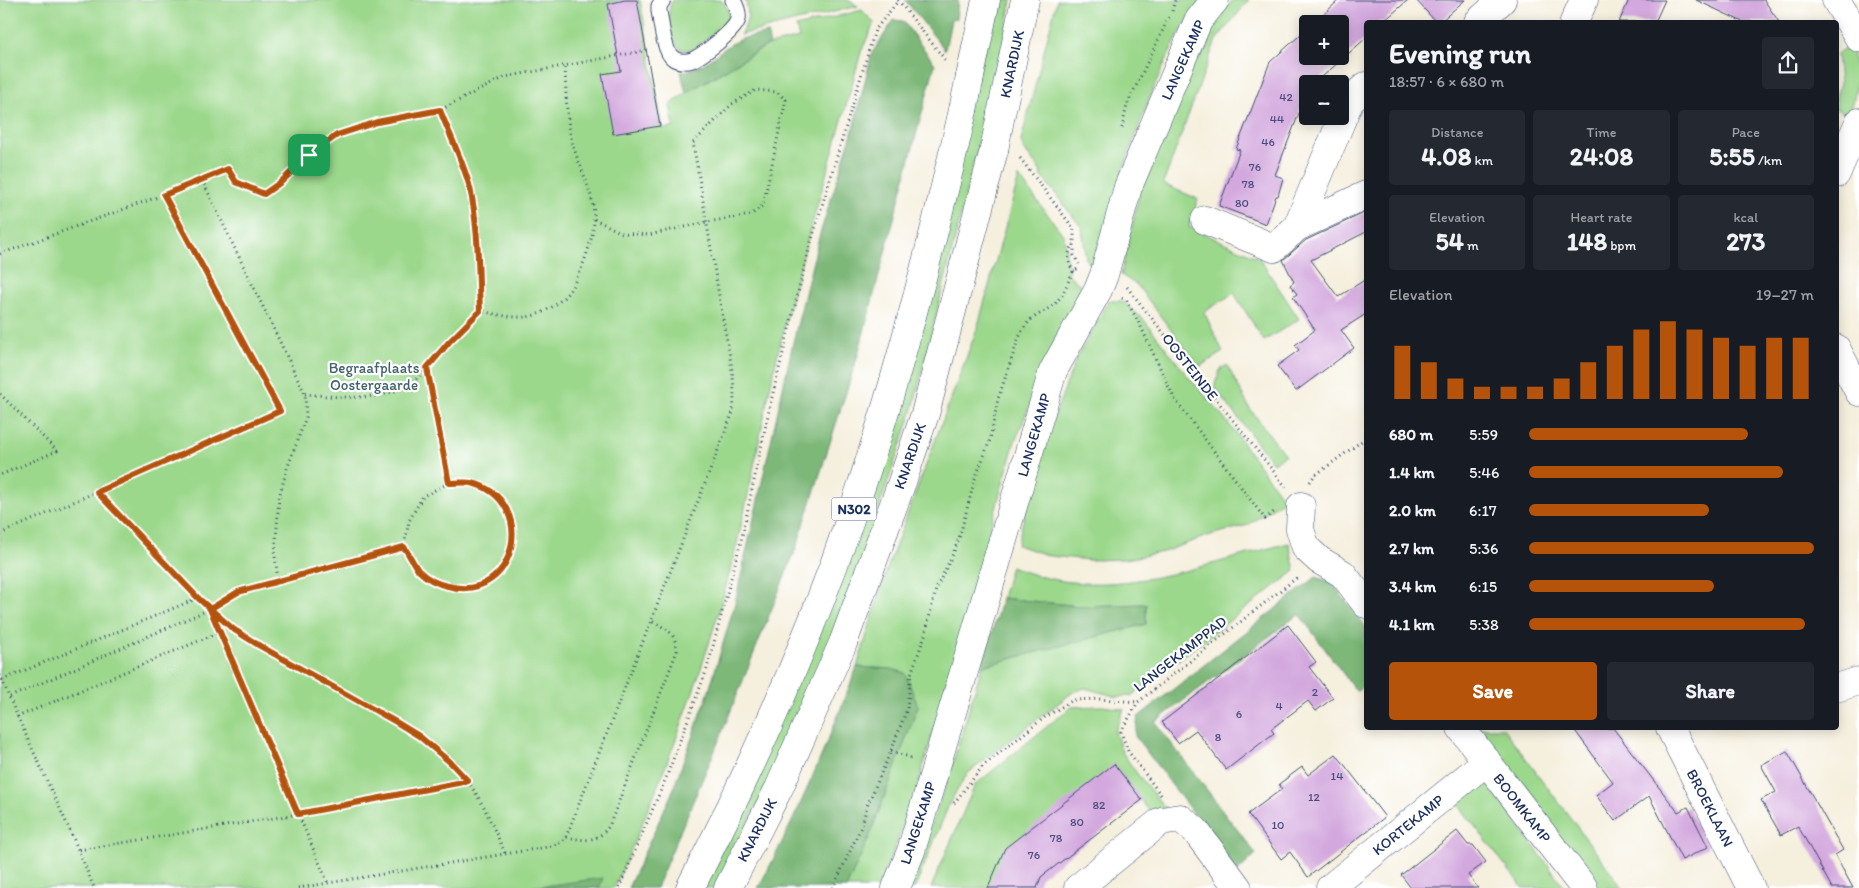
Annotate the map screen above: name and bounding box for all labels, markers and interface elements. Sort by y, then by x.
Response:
map controls [1299,15,1349,125]
button: + [1299,15,1349,65]
street label: LANGEKAMP [1157,17,1209,103]
street label: KNARDIJK [996,28,1028,100]
text: Evening run [1389,36,1531,70]
button: share [1762,37,1814,89]
text: 18:57 · 6 × 680 m [1389,72,1504,91]
button: − [1299,75,1349,125]
house number: 42 [1279,90,1293,104]
house number: 44 [1270,112,1284,126]
text: Distance [1431,124,1483,141]
text: Time [1587,124,1616,141]
text: Pace [1732,124,1760,141]
pin [288,134,330,176]
house number: 46 [1261,135,1275,149]
icon: arrive [295,141,323,169]
text: 4.08 [1421,141,1471,171]
text: 24:08 [1570,141,1633,171]
text: 5:55 [1709,141,1755,171]
text: km [1471,152,1493,169]
text: /km [1755,152,1782,169]
house number: 76 [1249,160,1261,174]
house number: 78 [1242,177,1255,191]
house number: 80 [1235,196,1249,210]
text: Elevation [1429,209,1485,226]
text: Heart rate [1571,209,1632,226]
text: kcal [1733,209,1758,226]
text: 54 [1436,226,1464,256]
text: 148 [1567,226,1607,256]
text: 273 [1726,226,1765,256]
text: m [1464,237,1479,254]
text: bpm [1607,237,1636,254]
text: Elevation [1389,285,1453,304]
text: 19–27 m [1756,285,1814,304]
street label: OOSTEINDE [1158,330,1222,404]
park label: Begraafplaats Oostergaarde [329,359,420,394]
street label: LANGEKAMP [1013,391,1055,479]
street label: KNARDIJK [890,420,930,491]
text: 680 m [1389,425,1433,444]
text: 5:59 [1469,425,1498,444]
text: 1.4 km [1389,463,1435,482]
text: 5:46 [1469,463,1499,482]
road number: N302 [832,498,876,520]
text: 2.0 km [1389,501,1436,520]
text: 6:17 [1469,501,1497,520]
text: 2.7 km [1389,539,1434,558]
text: 5:36 [1469,539,1499,558]
text: 3.4 km [1389,577,1436,596]
text: 6:15 [1469,577,1497,596]
street label: LANGEKAMPPAD [1130,612,1230,696]
text: 4.1 km [1389,615,1435,634]
text: 5:38 [1469,615,1499,634]
button: Save [1389,662,1597,720]
button: Share [1607,662,1814,720]
house number: 2 [1312,685,1319,699]
house number: 4 [1275,699,1283,713]
house number: 6 [1236,707,1242,721]
house number: 8 [1215,730,1222,744]
street label: BROEKLAAN [1683,766,1737,850]
house number: 14 [1331,769,1343,783]
street label: BOOMKAMP [1489,770,1555,847]
street label: LANGEKAMP [896,779,940,867]
house number: 12 [1308,790,1321,804]
street label: KORTEKAMP [1369,791,1447,859]
street label: KNARDIJK [733,795,781,865]
house number: 82 [1093,798,1106,812]
house number: 80 [1070,815,1084,829]
house number: 10 [1272,818,1284,832]
house number: 78 [1050,831,1063,845]
house number: 76 [1028,848,1040,862]

